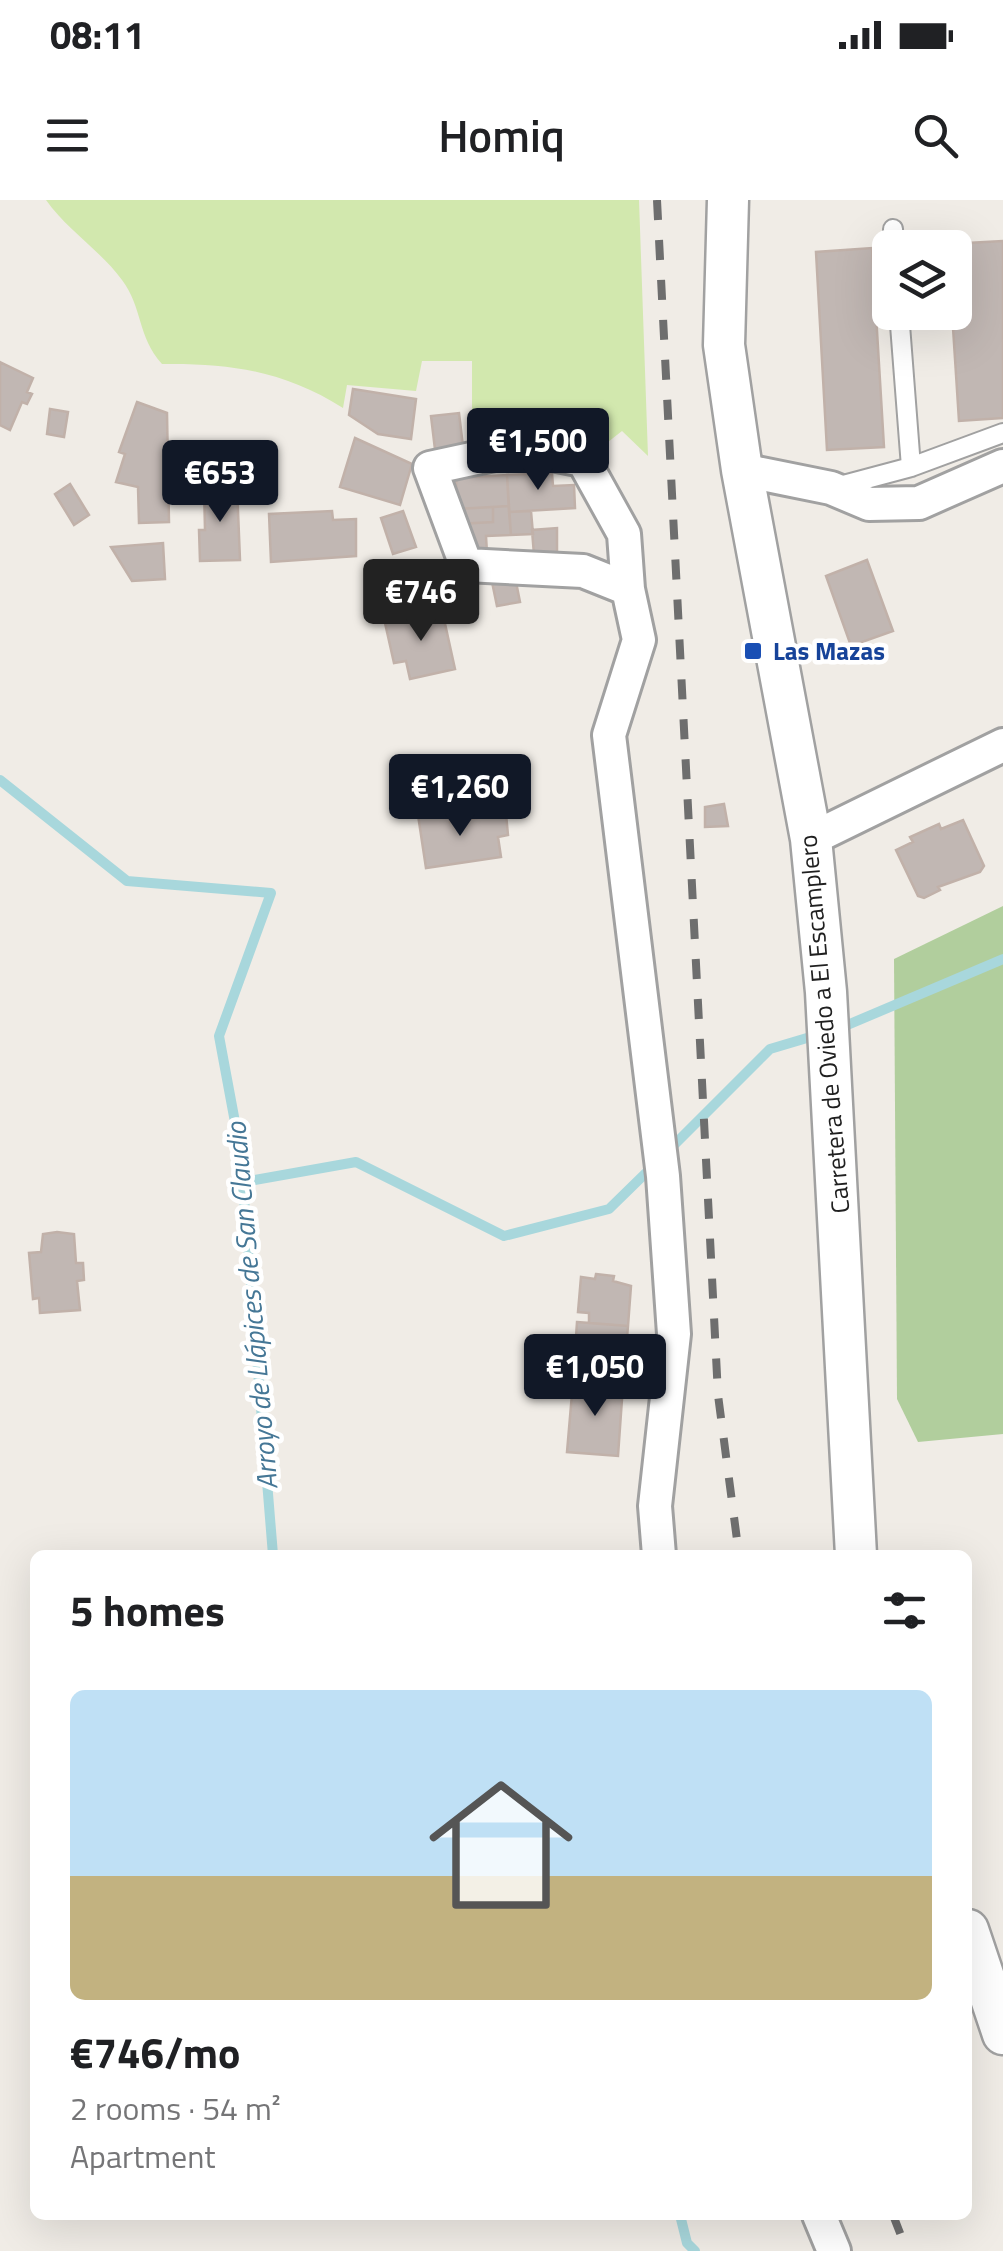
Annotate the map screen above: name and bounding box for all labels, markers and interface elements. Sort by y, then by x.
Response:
text: 08:11 [50,6,145,64]
text: Homiq [438,101,565,169]
icon: menu [40,108,95,163]
icon: search [908,108,963,163]
map controls [872,230,972,330]
button: layers [872,230,972,330]
pin: €1,500 [457,408,619,493]
text: €1,500 [489,416,587,464]
pin: €653 [161,440,279,525]
text: €653 [184,448,256,496]
pin: €746 [362,559,480,644]
text: €746 [385,567,457,615]
place label: Las Mazas [773,632,885,670]
marker: Las Mazas [742,640,764,662]
pin: €1,260 [379,754,541,839]
text: €1,260 [411,762,509,810]
street label: Carretera de Oviedo a El Escamplero [789,833,859,1215]
water label: Arroyo de Llápices de San Claudio [213,1119,288,1492]
pin: €1,050 [514,1334,676,1419]
text: €1,050 [546,1342,644,1390]
text: 5 homes [70,1578,225,1642]
icon: filters [877,1583,932,1638]
icon: home [411,1755,591,1935]
text: €746/mo [70,2020,240,2084]
text: 2 rooms · 54 m² [70,2084,281,2132]
text: Apartment [70,2132,216,2180]

